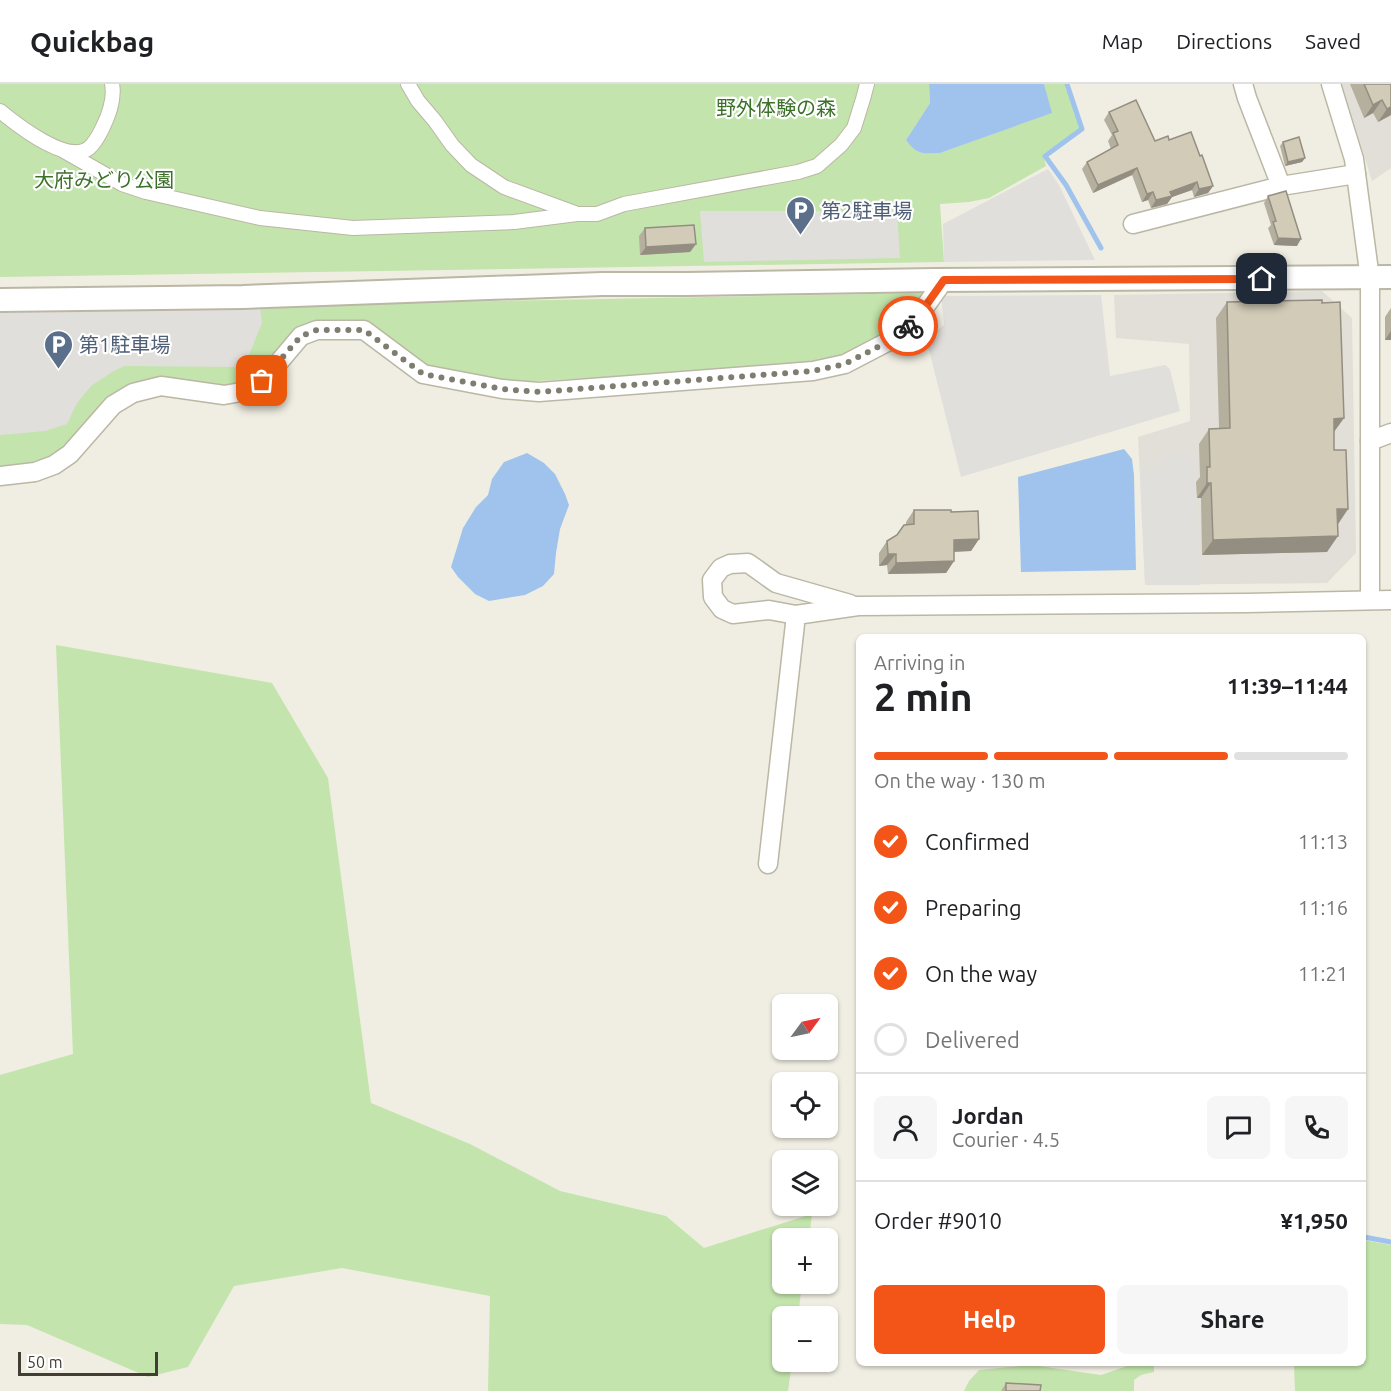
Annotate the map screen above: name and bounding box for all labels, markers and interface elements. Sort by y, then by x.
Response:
text: Quickbag [30,26,154,57]
text: Map [1102,29,1143,53]
text: Directions [1176,29,1272,53]
text: Saved [1305,29,1361,53]
park label: 野外体験の森 [716,96,836,119]
park label: 大府みどり公園 [34,168,174,191]
parking icon: 第2駐車場 [784,194,816,236]
place label: 第2駐車場 [821,199,912,222]
pin [1236,253,1287,304]
icon: home [1245,262,1278,295]
courier [878,296,938,356]
icon: bike [892,310,925,343]
parking icon: 第1駐車場 [42,328,74,370]
place label: 第1駐車場 [79,333,170,356]
pin [236,355,287,406]
icon: bag [245,364,278,397]
text: Arriving in [874,651,965,674]
text: 11:39–11:44 [1227,673,1348,698]
text: 2 min [874,675,973,718]
text: On the way · 130 m [874,769,1046,792]
icon: check [874,825,907,858]
text: Confirmed [925,829,1030,854]
text: 11:13 [1298,830,1348,853]
icon: check [874,891,907,924]
text: Preparing [925,895,1022,920]
text: 11:16 [1298,896,1348,919]
icon: check [874,957,907,990]
text: On the way [925,961,1037,986]
text: 11:21 [1298,962,1348,985]
north arrow [772,994,838,1060]
map controls [772,994,838,1372]
text: Delivered [925,1027,1020,1052]
button: locate [772,1072,838,1138]
button: person [874,1096,937,1159]
button: chat [1207,1096,1270,1159]
button: phone [1285,1096,1348,1159]
text: Jordan [952,1103,1024,1128]
text: Courier · 4.5 [952,1128,1060,1151]
button: layers [772,1150,838,1216]
text: Order #9010 [874,1208,1002,1233]
text: ¥1,950 [1281,1208,1348,1233]
button: + [772,1228,838,1294]
button: Help [874,1285,1105,1354]
button: Share [1117,1285,1348,1354]
button: − [772,1306,838,1372]
scale bar [18,1349,158,1376]
text: 50 m [27,1353,63,1371]

